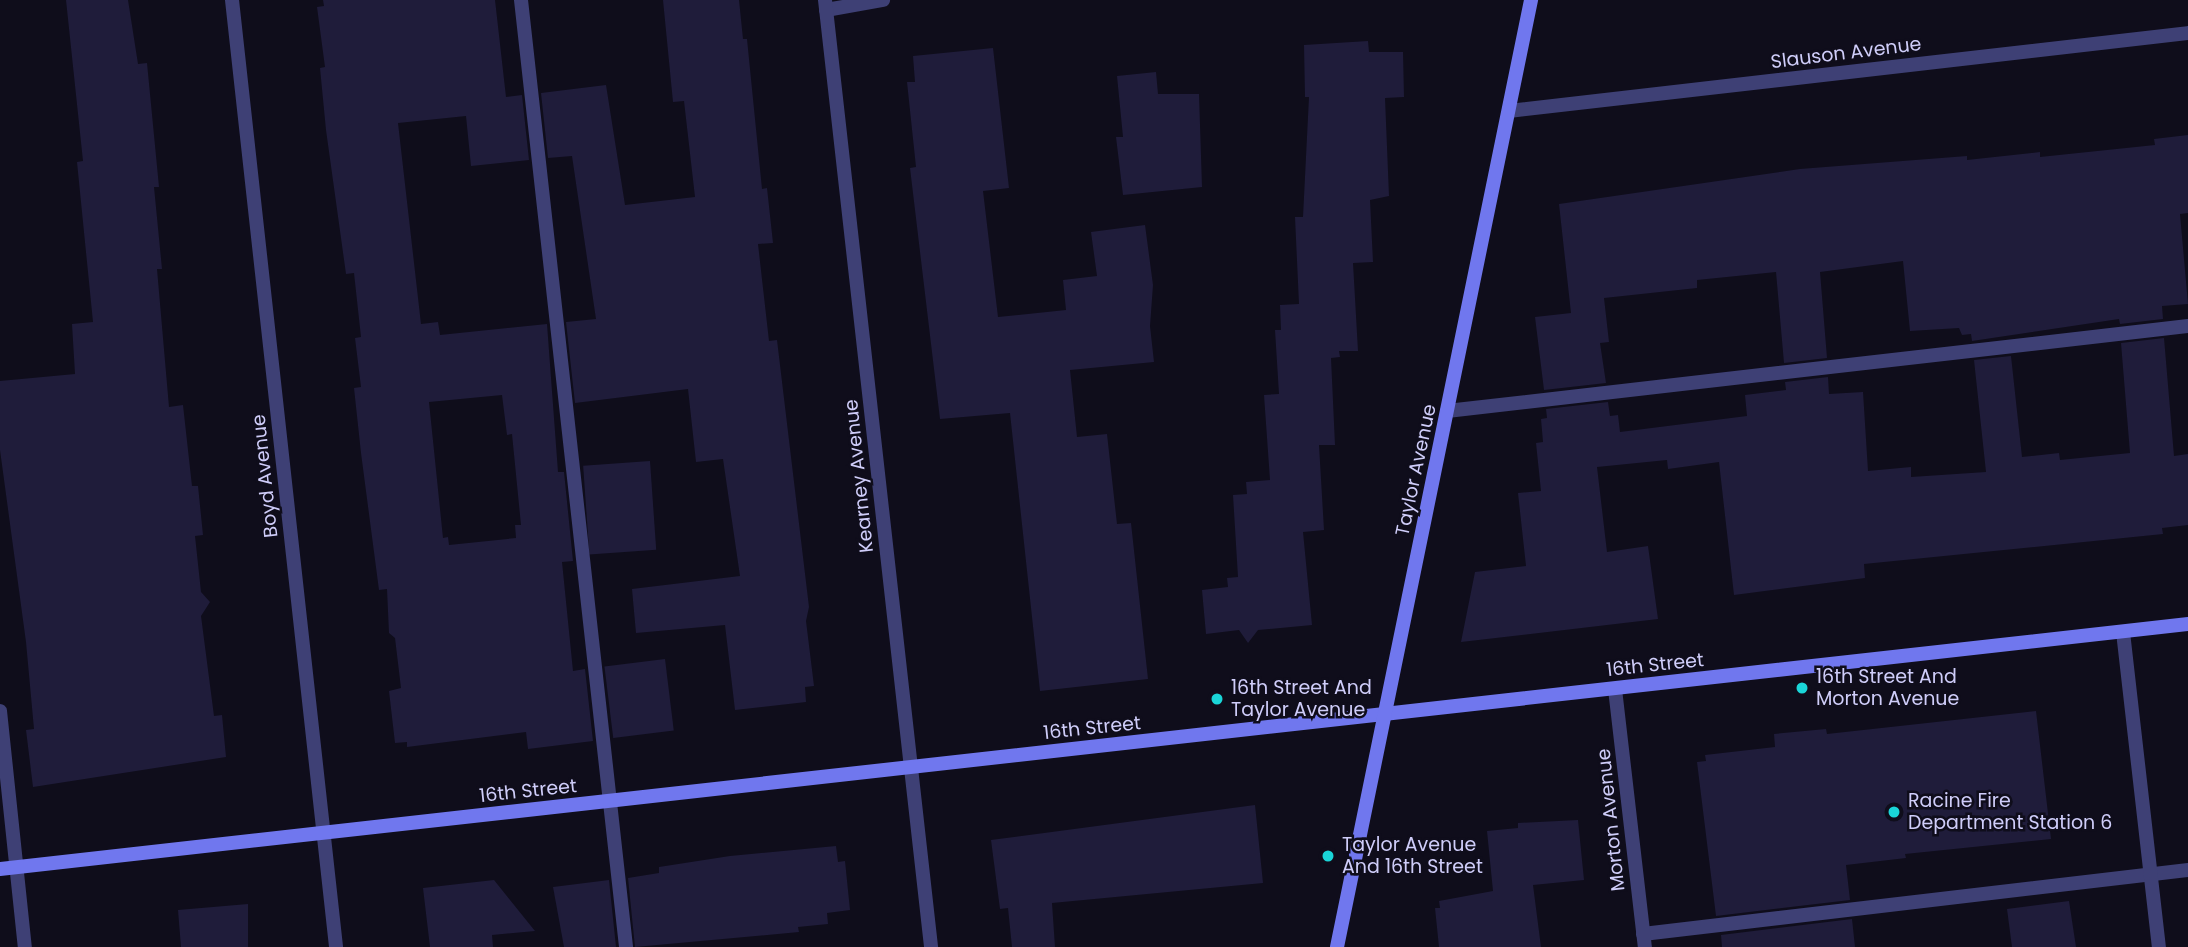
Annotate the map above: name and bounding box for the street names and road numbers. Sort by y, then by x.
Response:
street label: Slauson Avenue [1769,32,1923,74]
street label: Kearney Avenue [840,398,878,554]
street label: Taylor Avenue [1391,402,1441,538]
street label: Boyd Avenue [247,413,283,539]
street label: 16th Street [1605,649,1705,681]
street label: 16th Street [1042,712,1142,744]
street label: Morton Avenue [1592,748,1630,892]
street label: 16th Street [478,775,578,807]

